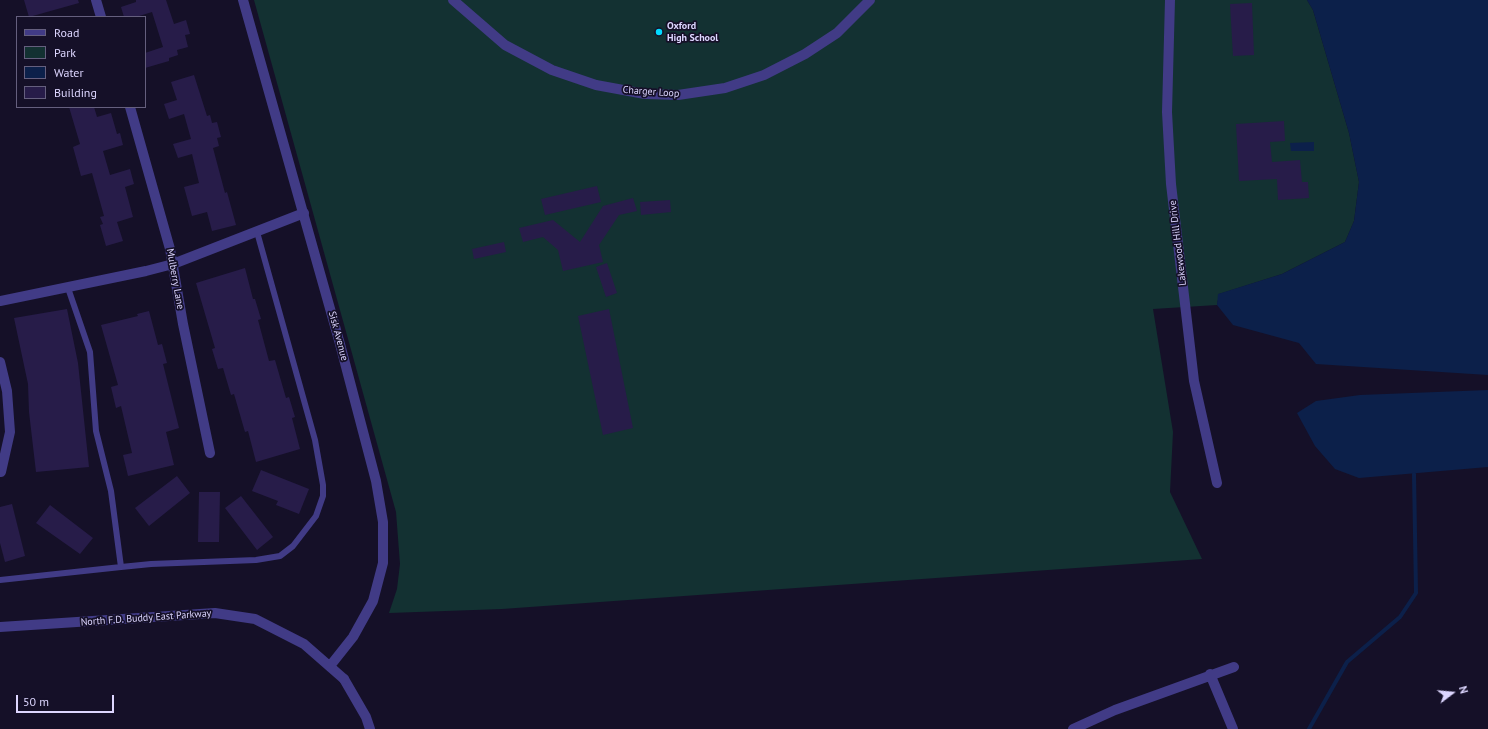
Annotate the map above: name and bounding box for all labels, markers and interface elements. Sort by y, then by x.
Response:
legend [16,16,146,108]
place label: Oxford High School [667,20,718,44]
text: Road [54,25,79,40]
marker: Oxford High School [654,27,664,37]
text: Park [54,45,76,60]
text: Water [54,65,84,80]
street label: Charger Loop [622,84,680,100]
text: Building [54,85,97,100]
street label: Lakewood Hill Drive [1167,200,1189,286]
street label: Mulberry Lane [164,248,186,310]
street label: Sisk Avenue [326,310,350,362]
street label: North F.D. Buddy East Parkway [80,607,212,629]
north arrow [1432,673,1472,713]
text: N [1456,684,1471,695]
scale bar [18,687,116,713]
text: 50 m [23,694,49,709]

